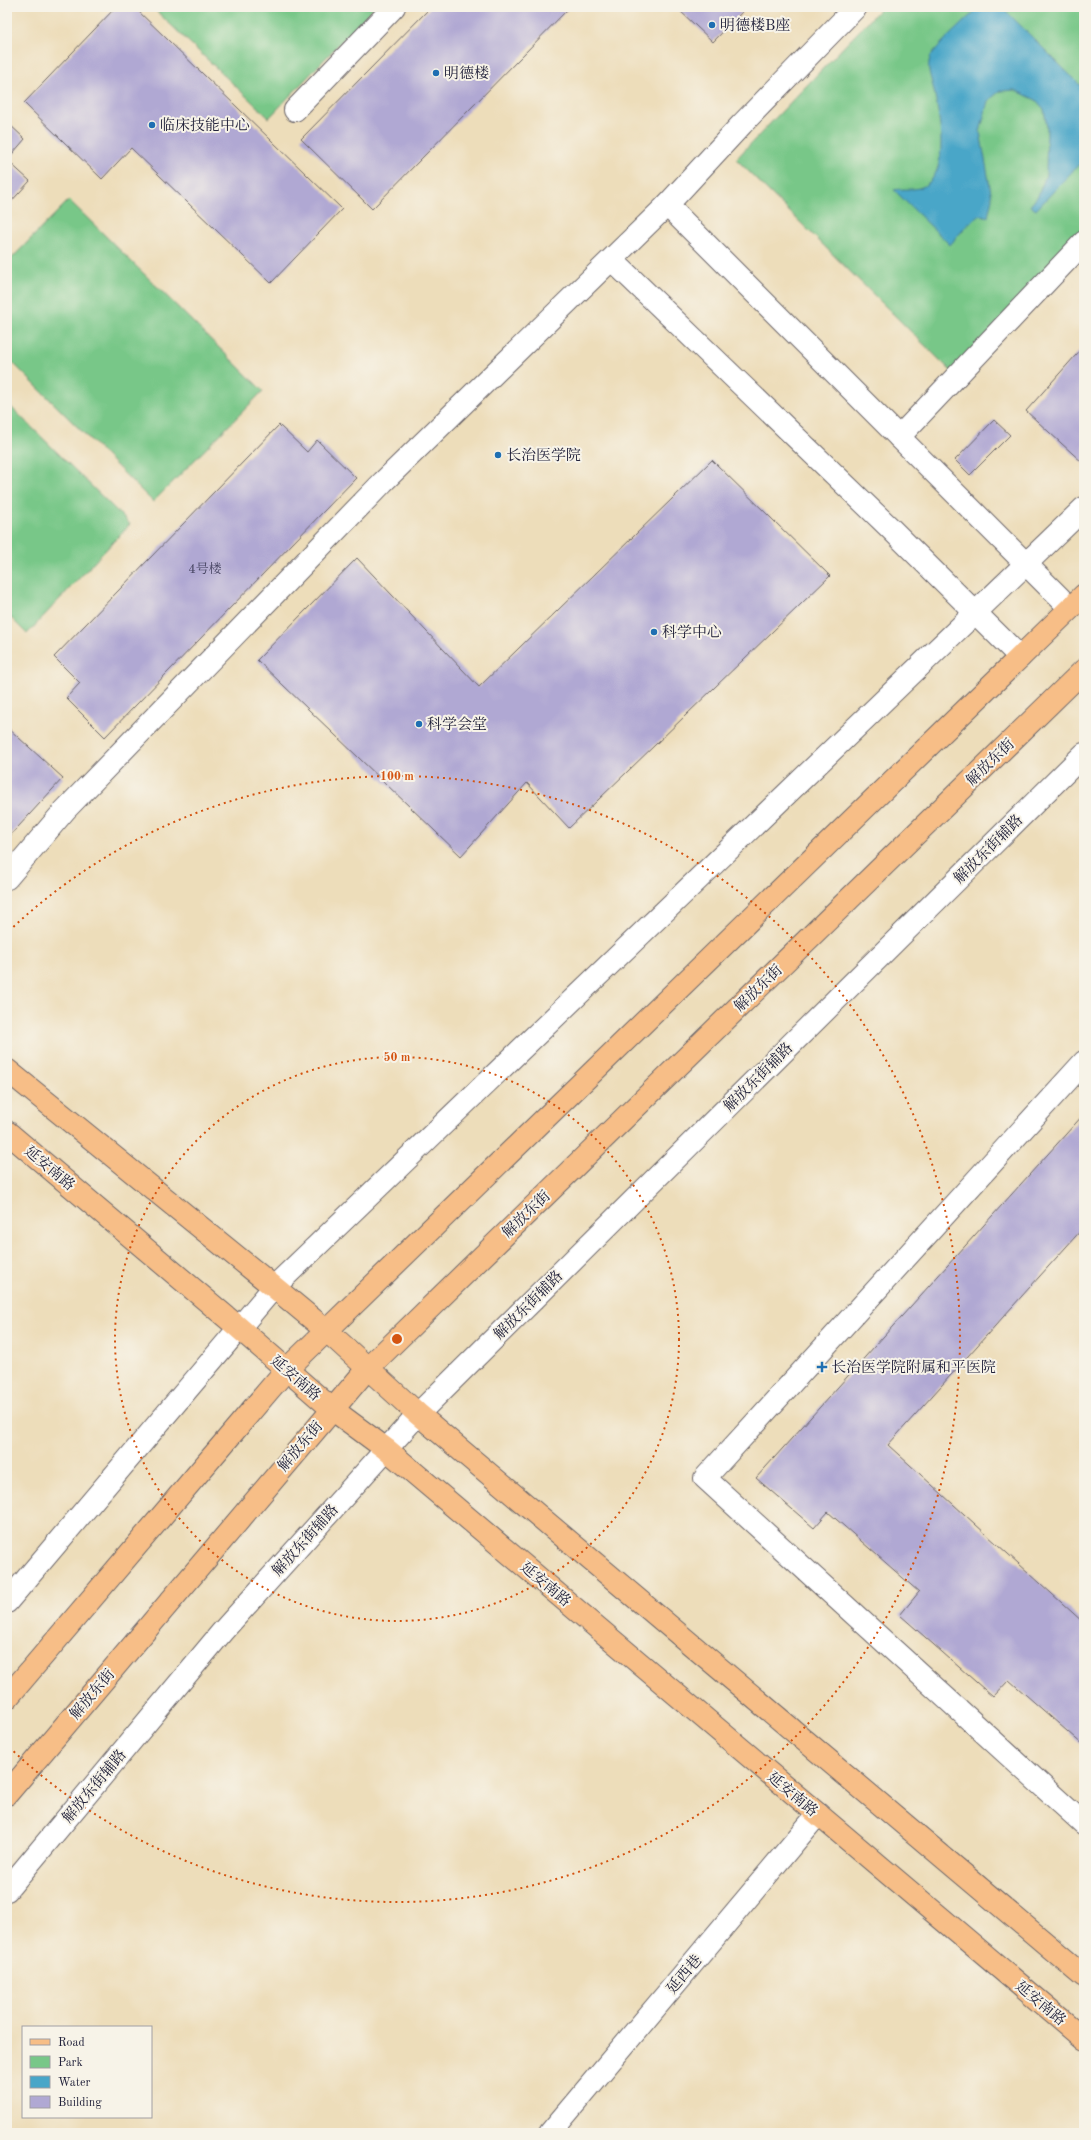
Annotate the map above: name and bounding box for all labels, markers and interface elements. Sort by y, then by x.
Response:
place label: 明德楼B座 [720,17,790,34]
marker: 明德楼B座 [707,20,717,30]
place label: 明德楼 [444,65,489,82]
marker: 明德楼 [431,68,441,78]
place label: 临床技能中心 [160,117,250,134]
marker: 临床技能中心 [147,120,157,130]
place label: 长治医学院 [506,447,581,464]
marker: 长治医学院 [493,450,503,460]
house number: 4号楼 [188,562,222,576]
place label: 科学中心 [662,624,722,641]
marker: 科学中心 [649,627,659,637]
place label: 科学会堂 [427,716,487,733]
marker: 科学会堂 [414,719,424,729]
street label: 解放东街 [963,735,1018,789]
text: 100 m [380,771,414,783]
street label: 解放东街辅路 [951,812,1026,887]
street label: 解放东街 [731,961,786,1015]
street label: 解放东街辅路 [721,1040,796,1115]
text: 50 m [384,1051,411,1064]
street label: 延安南路 [21,1143,78,1194]
street label: 解放东街 [499,1187,554,1241]
street label: 解放东街辅路 [491,1268,566,1343]
centre of rings [390,1332,404,1346]
street label: 延安南路 [267,1352,324,1404]
place label: 长治医学院附属和平医院 [831,1359,996,1376]
marker: 长治医学院附属和平医院 [816,1361,828,1373]
street label: 解放东街 [275,1418,326,1475]
street label: 解放东街辅路 [269,1501,342,1579]
street label: 延安南路 [517,1559,574,1610]
street label: 解放东街 [67,1666,118,1723]
street label: 解放东街辅路 [59,1746,130,1826]
street label: 延安南路 [764,1769,821,1820]
street label: 延西巷 [663,1952,705,1997]
street label: 延安南路 [1012,1978,1069,2029]
legend [22,2026,152,2118]
text: Road [58,2037,85,2049]
text: Park [58,2057,83,2069]
text: Water [58,2077,91,2089]
text: Building [58,2097,102,2109]

